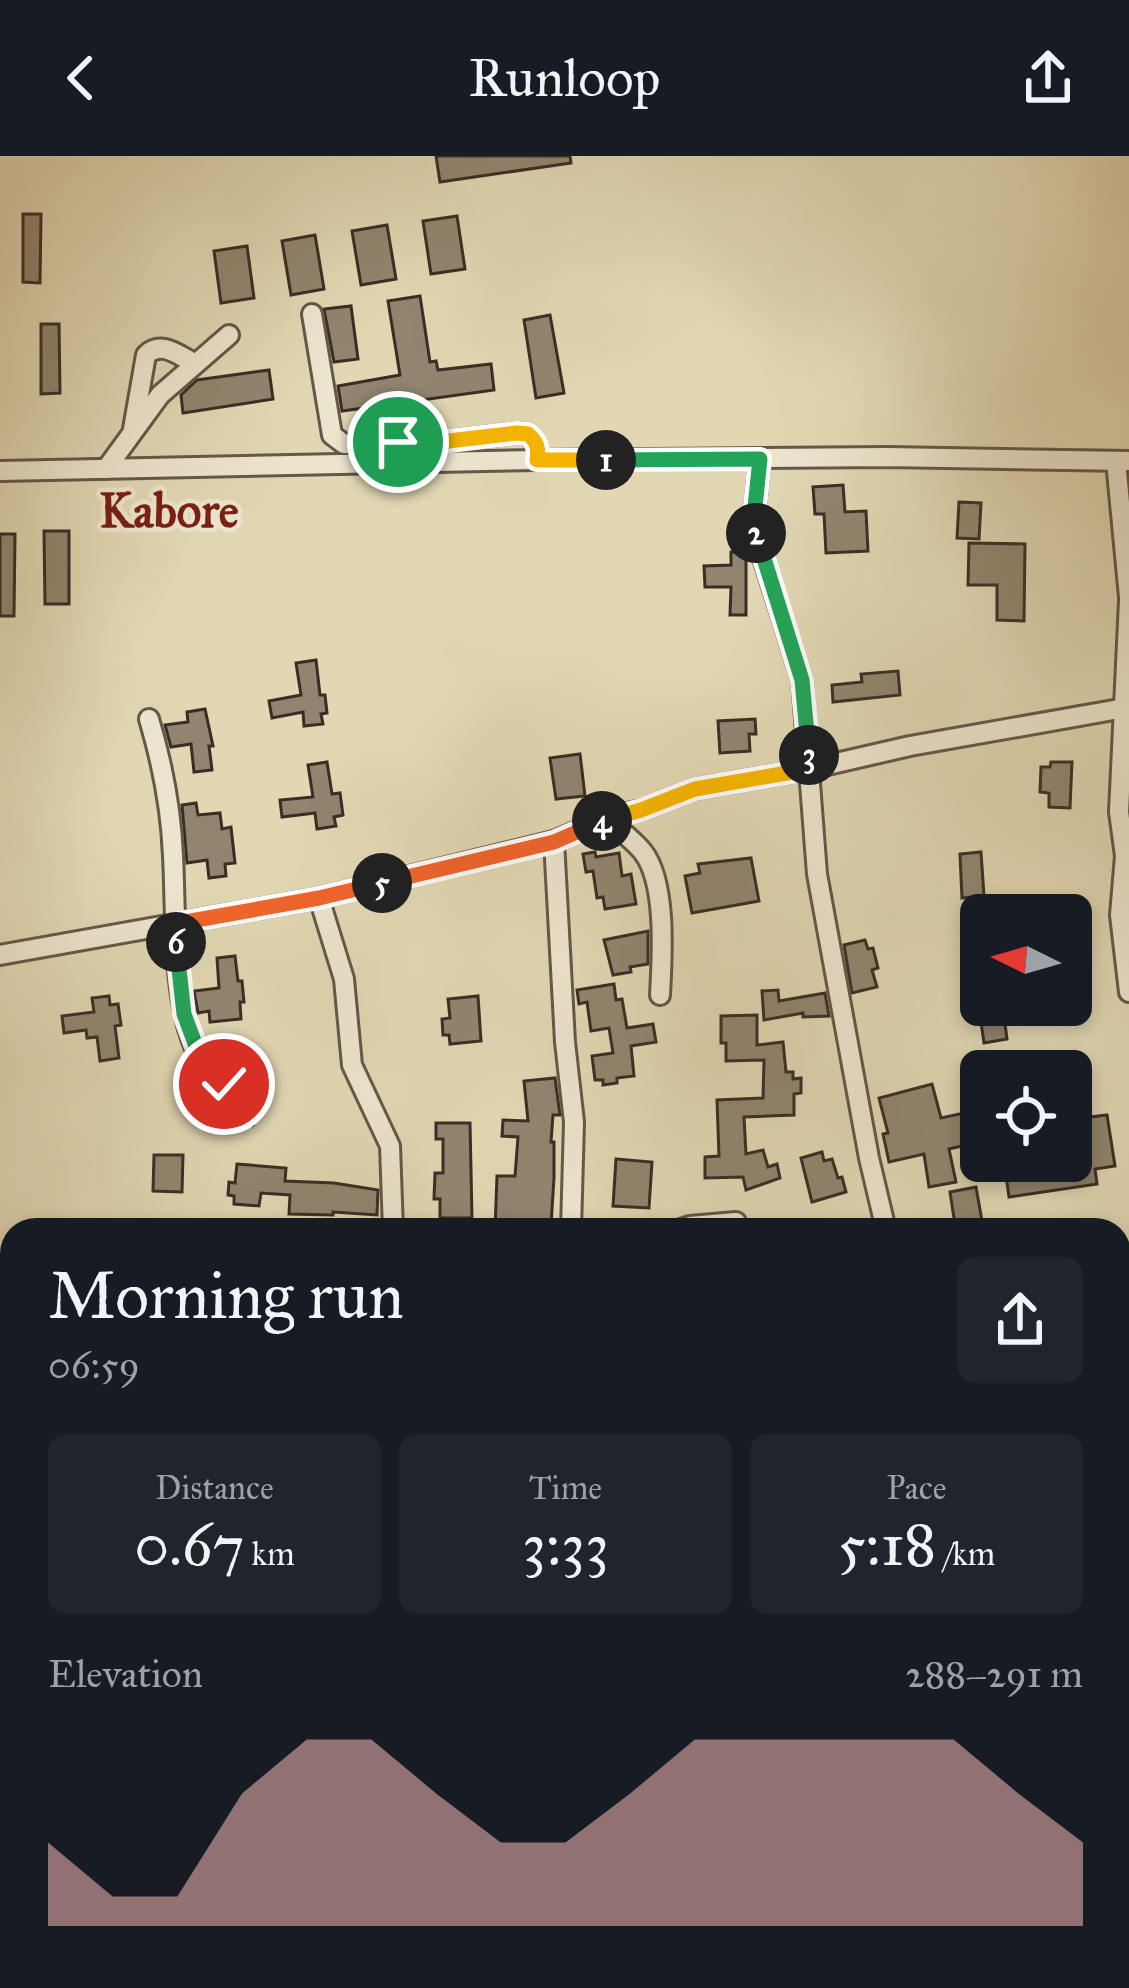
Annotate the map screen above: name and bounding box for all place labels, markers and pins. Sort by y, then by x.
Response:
pin [347,391,449,493]
pin: 1 [576,430,636,490]
pin: 2 [726,503,786,563]
pin: 3 [779,725,839,785]
pin: 4 [572,791,632,851]
pin: 5 [352,853,412,913]
pin: 6 [146,912,206,972]
pin [173,1033,275,1135]

